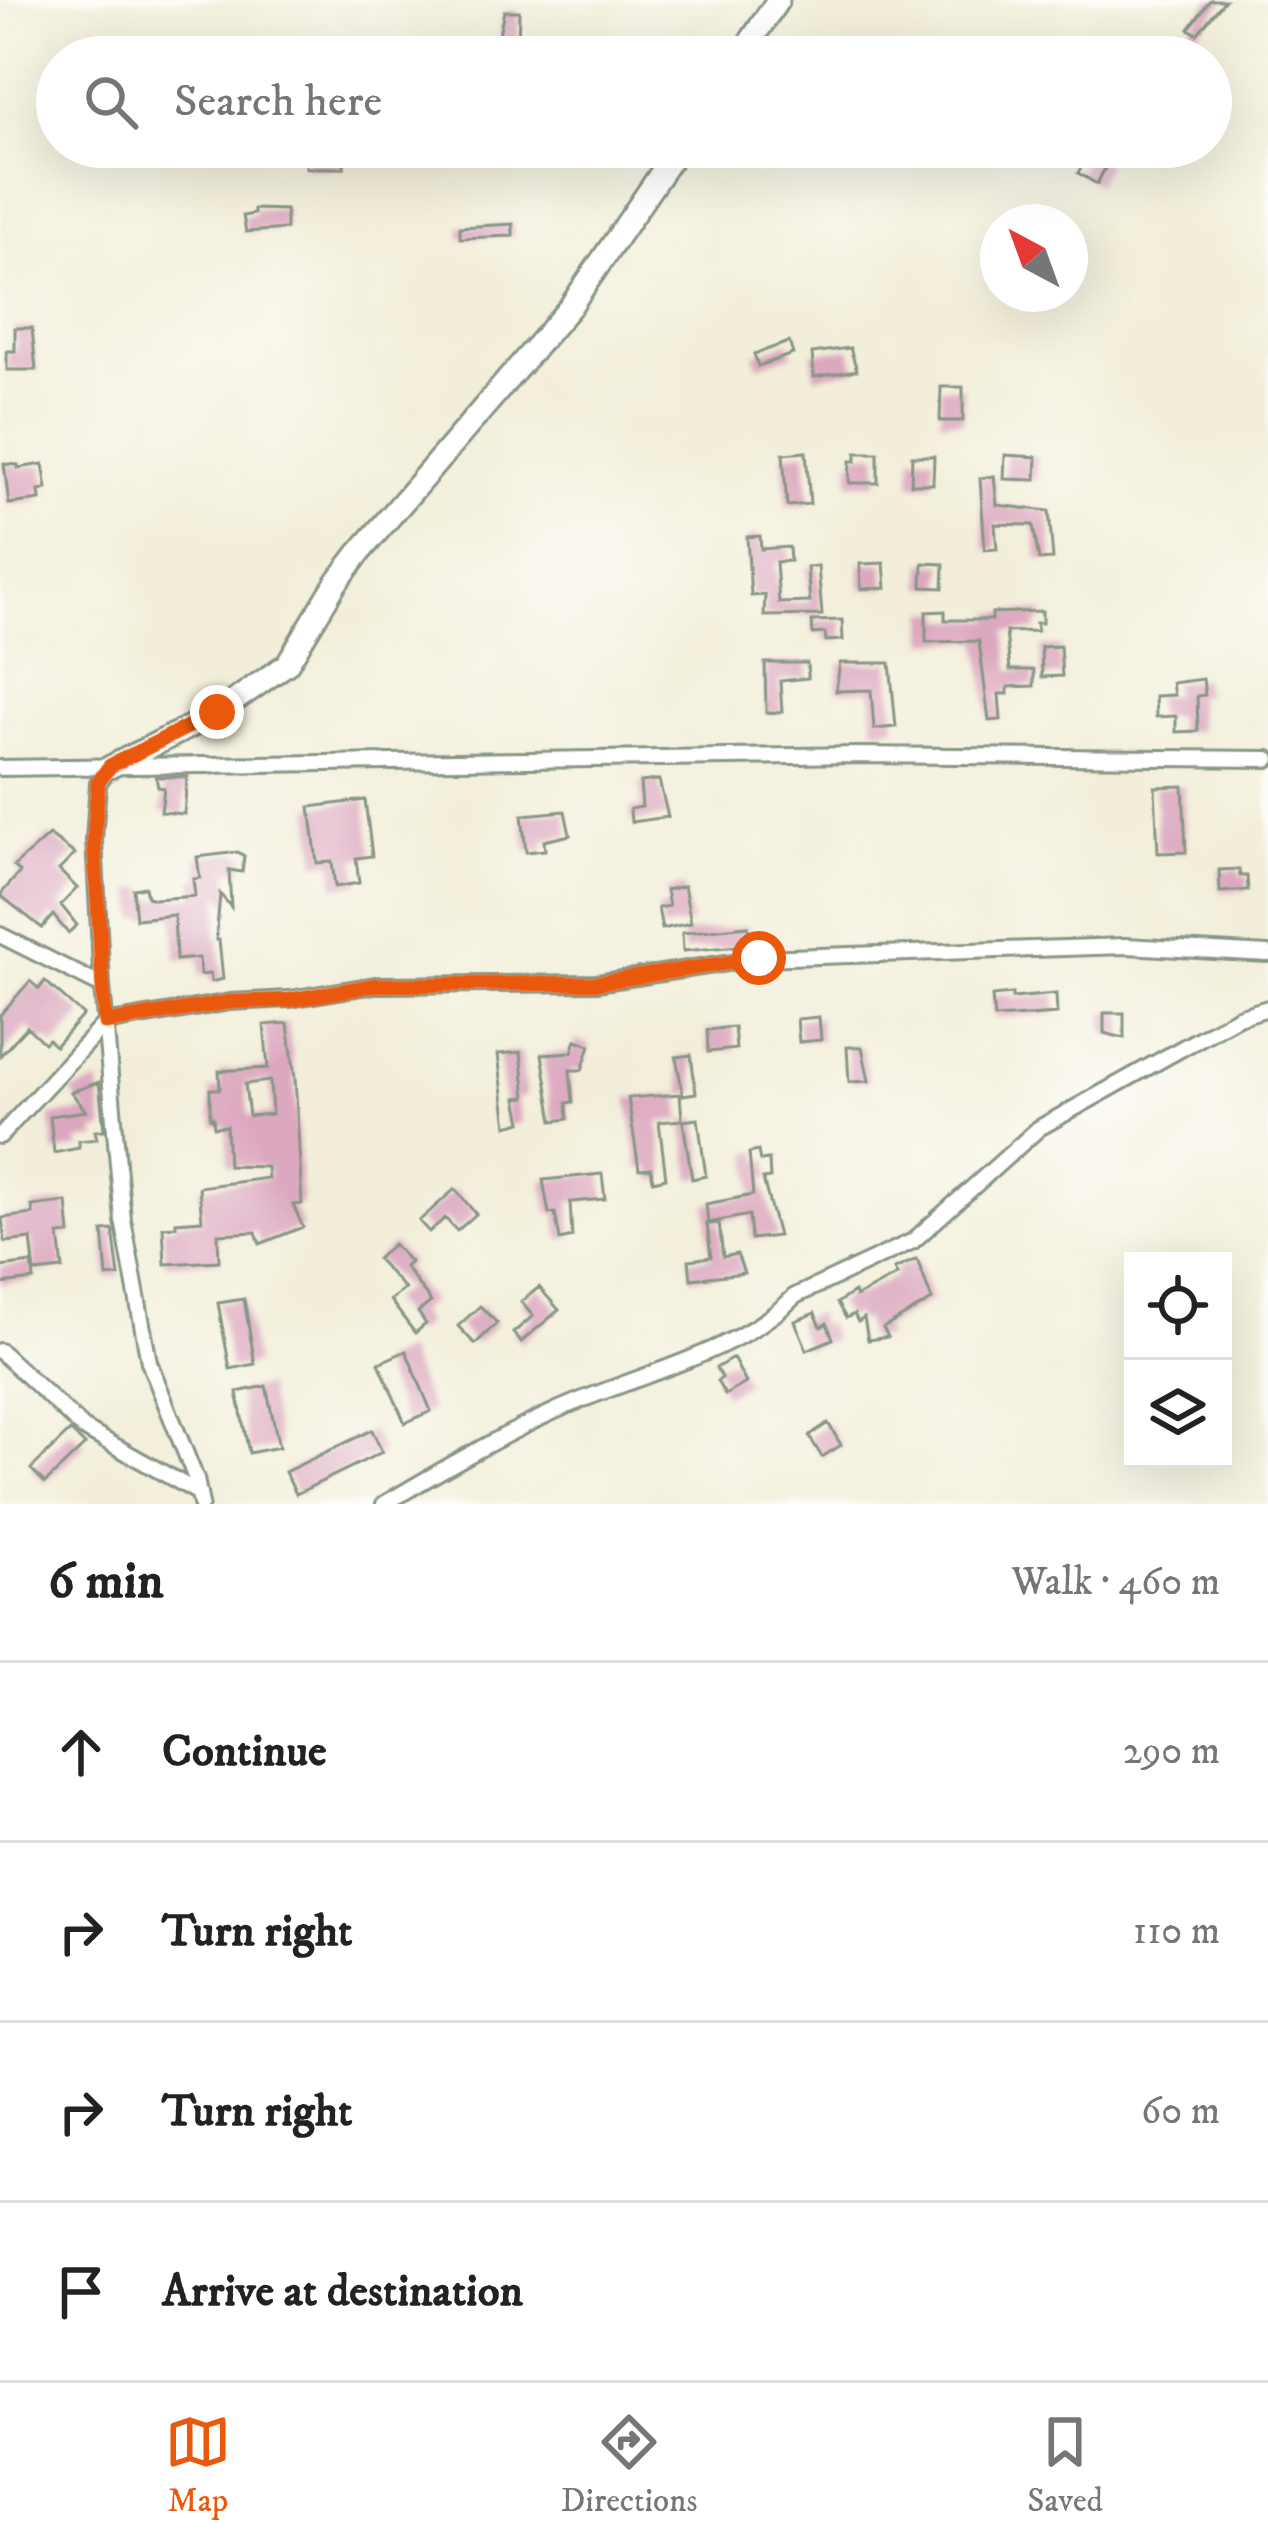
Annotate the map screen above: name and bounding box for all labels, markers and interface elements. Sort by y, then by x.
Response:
search box [36,36,1232,168]
icon: search [78,69,144,135]
text: Search here [174,74,382,130]
north arrow [980,204,1088,312]
route end [190,685,244,739]
route start [732,931,786,985]
map controls [1124,1252,1232,1468]
button: locate [1124,1252,1232,1360]
button: layers [1124,1360,1232,1468]
text: 6 min [48,1550,164,1614]
text: Walk · 460 m [1011,1558,1220,1607]
icon: ahead [48,1719,114,1785]
text: Continue [162,1724,327,1780]
text: 290 m [1123,1727,1220,1776]
icon: right [48,1899,114,1965]
text: Turn right [162,1904,352,1960]
text: 110 m [1133,1907,1220,1956]
icon: right [48,2079,114,2145]
text: Turn right [162,2084,352,2140]
text: 60 m [1141,2087,1220,2136]
icon: arrive [48,2259,114,2325]
text: Arrive at destination [162,2264,523,2320]
tab: Map [165,2409,231,2522]
tab: Directions [561,2409,697,2522]
tab: Saved [1027,2409,1103,2522]

